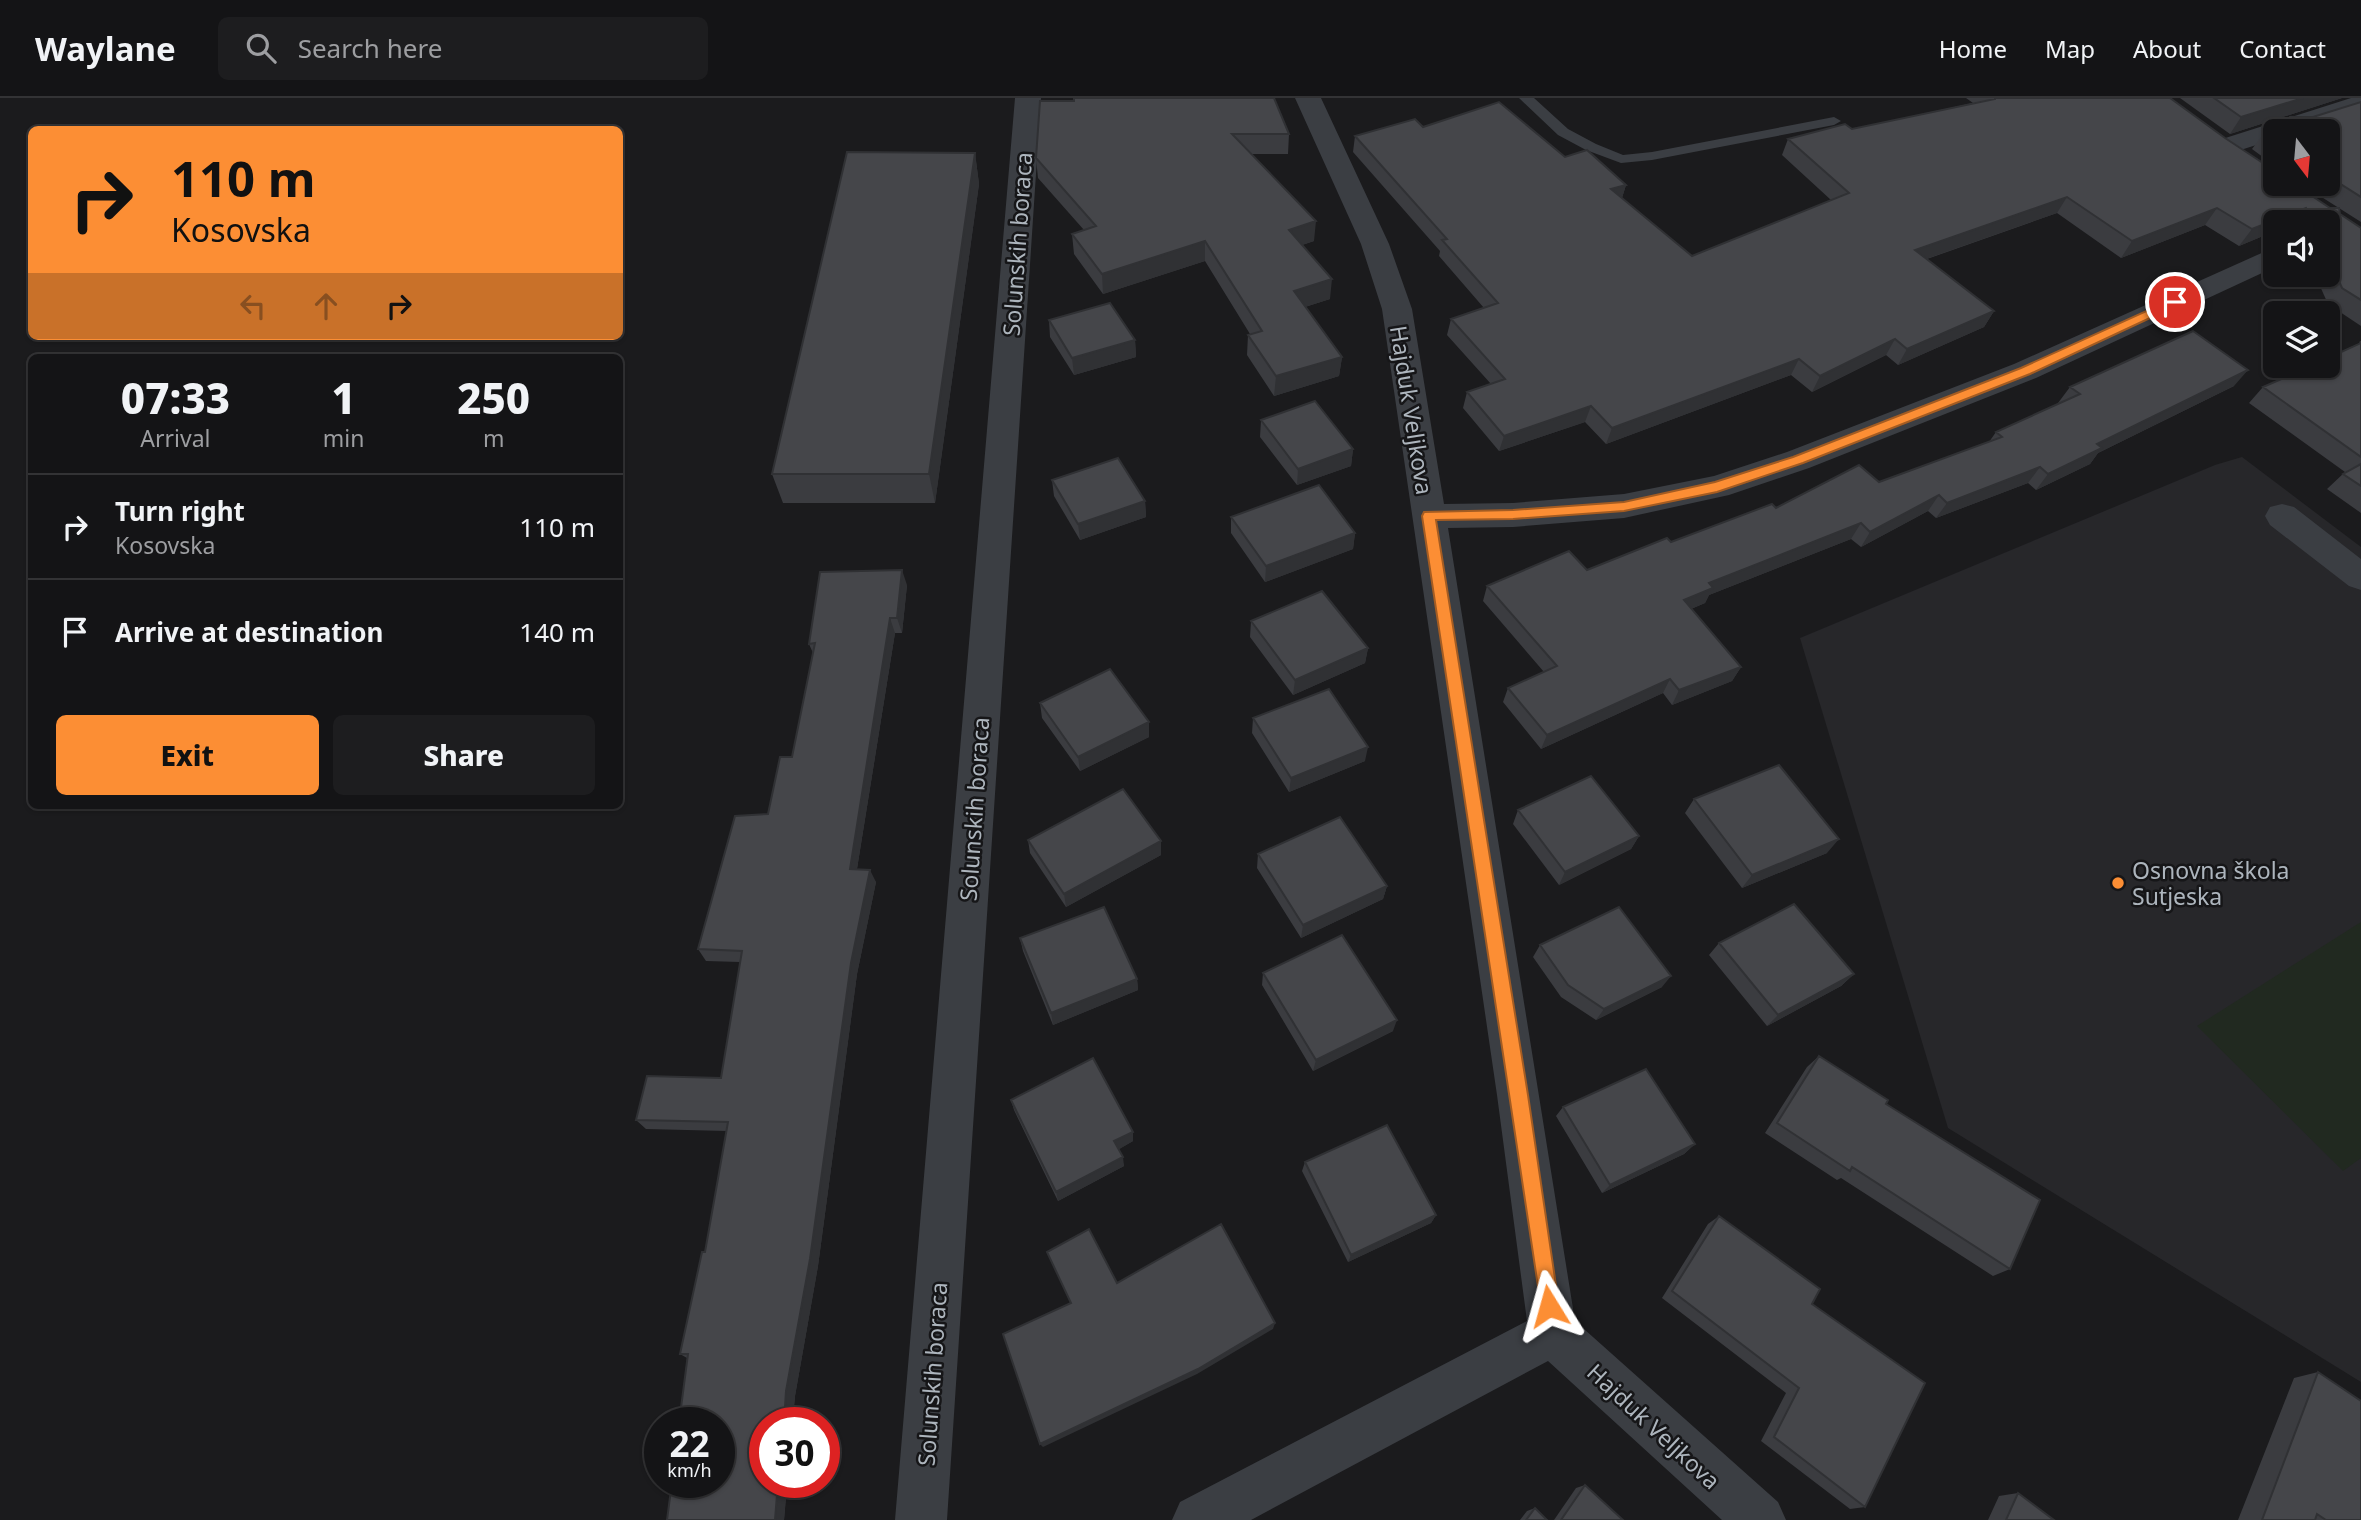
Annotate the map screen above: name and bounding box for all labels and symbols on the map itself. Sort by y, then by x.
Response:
north arrow [2263,119,2340,196]
street label: Solunskih boraca [995,151,1039,337]
pin [2145,272,2205,332]
street label: Hajduk Veljkova [1383,323,1441,497]
street label: Solunskih boraca [952,716,996,902]
place label: Osnovna škola Sutjeska [2132,854,2289,912]
marker: Osnovna škola Sutjeska [2110,875,2126,891]
position arrow [1512,1269,1586,1343]
street label: Solunskih boraca [910,1281,954,1467]
street label: Hajduk Veljkova [1581,1356,1727,1496]
speed limit sign: 30 [749,1407,840,1498]

